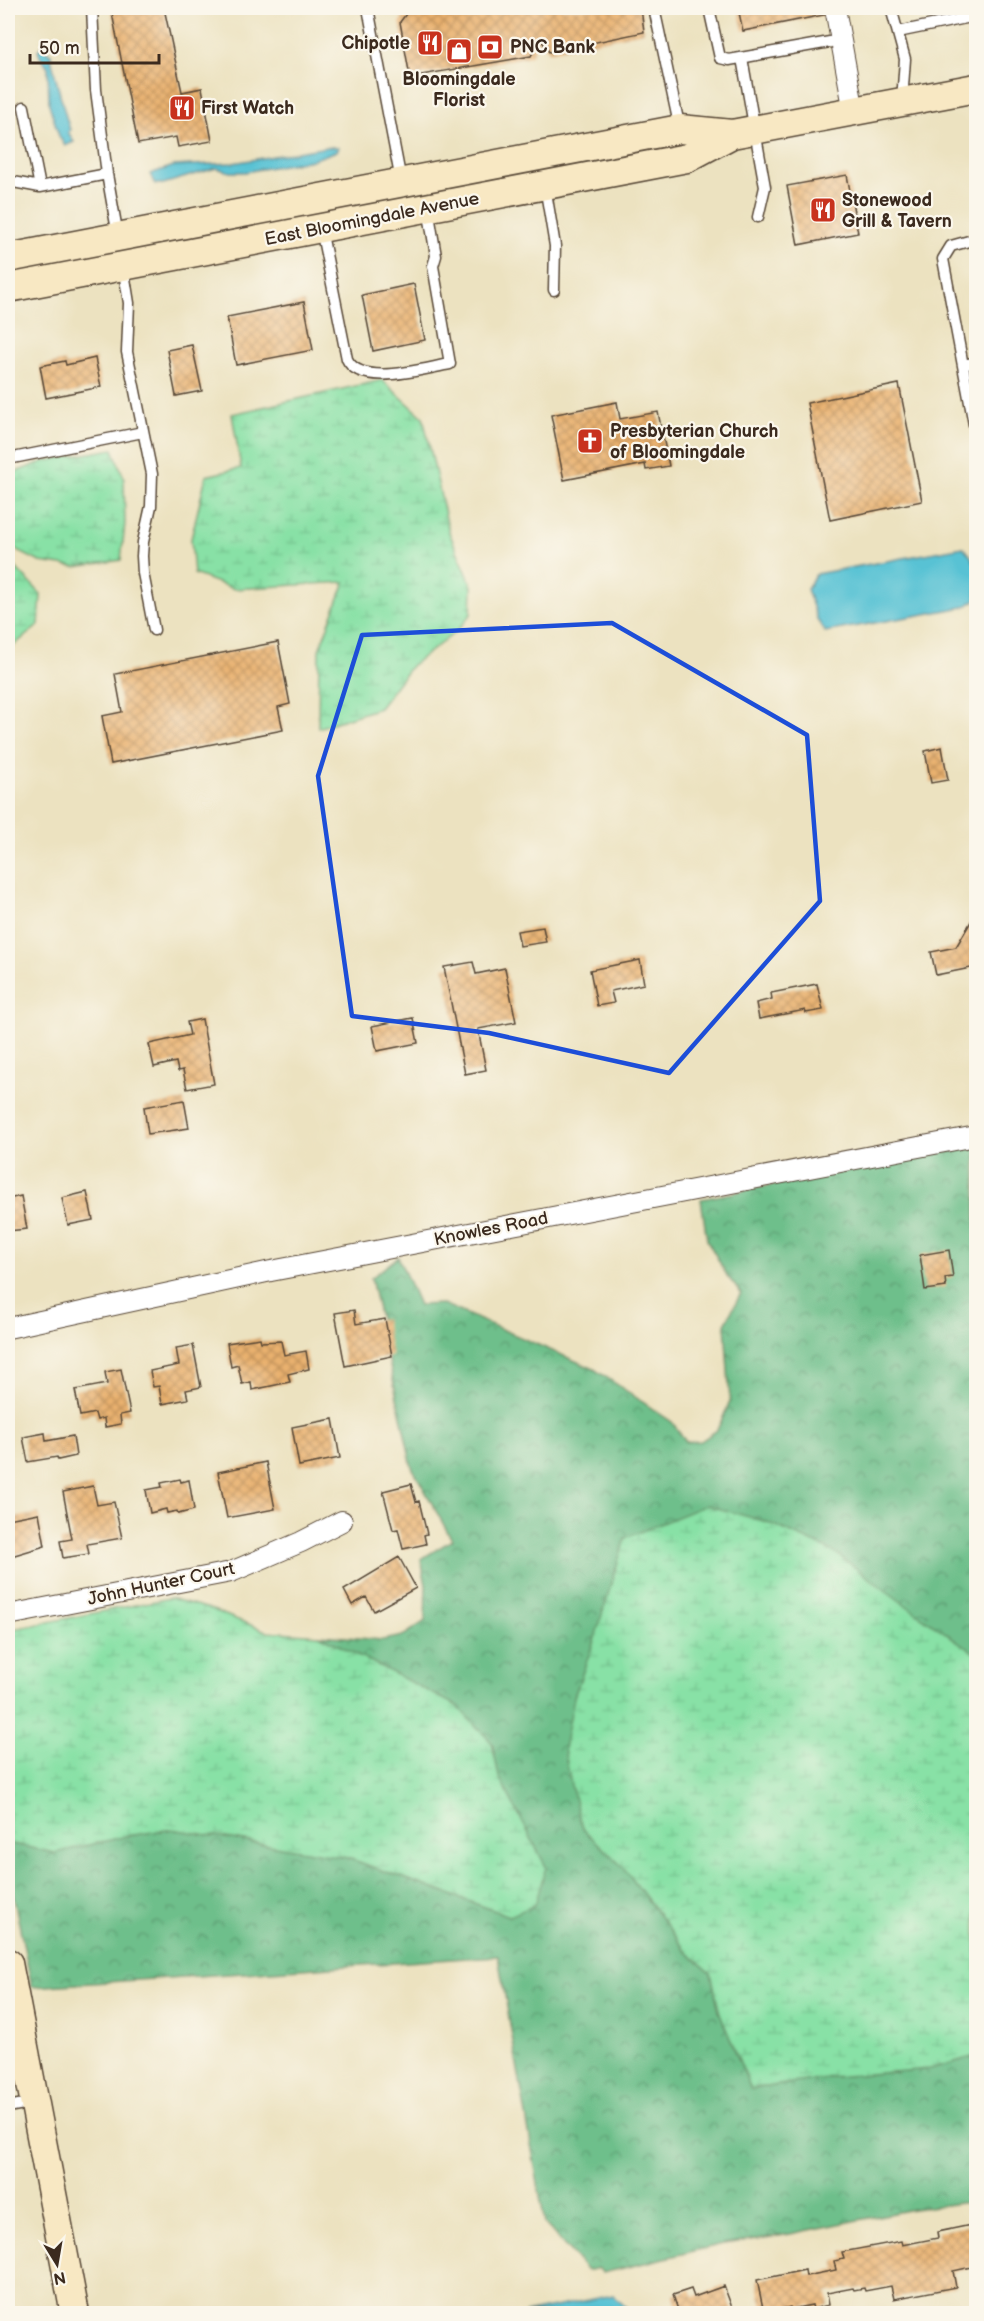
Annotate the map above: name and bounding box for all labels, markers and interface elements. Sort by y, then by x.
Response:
scale bar [30,27,159,65]
restaurant icon: Chipotle [415,28,445,58]
bank icon: PNC Bank [475,32,505,62]
place label: Chipotle [342,33,410,54]
shop icon: Bloomingdale Florist [444,36,474,66]
place label: PNC Bank [510,37,595,58]
text: 50 m [39,38,80,59]
place label: Bloomingdale Florist [402,69,516,111]
restaurant icon: First Watch [167,93,197,123]
place label: First Watch [201,98,294,119]
street label: East Bloomingdale Avenue [263,188,481,250]
place label: Stonewood Grill & Tavern [842,190,952,232]
restaurant icon: Stonewood Grill & Tavern [808,195,838,225]
place label: Presbyterian Church of Bloomingdale [610,421,778,463]
church icon: Presbyterian Church of Bloomingdale [575,426,605,456]
street label: Knowles Road [432,1208,550,1250]
street label: John Hunter Court [86,1558,237,1610]
north arrow [27,2234,87,2294]
text: N [52,2267,67,2288]

